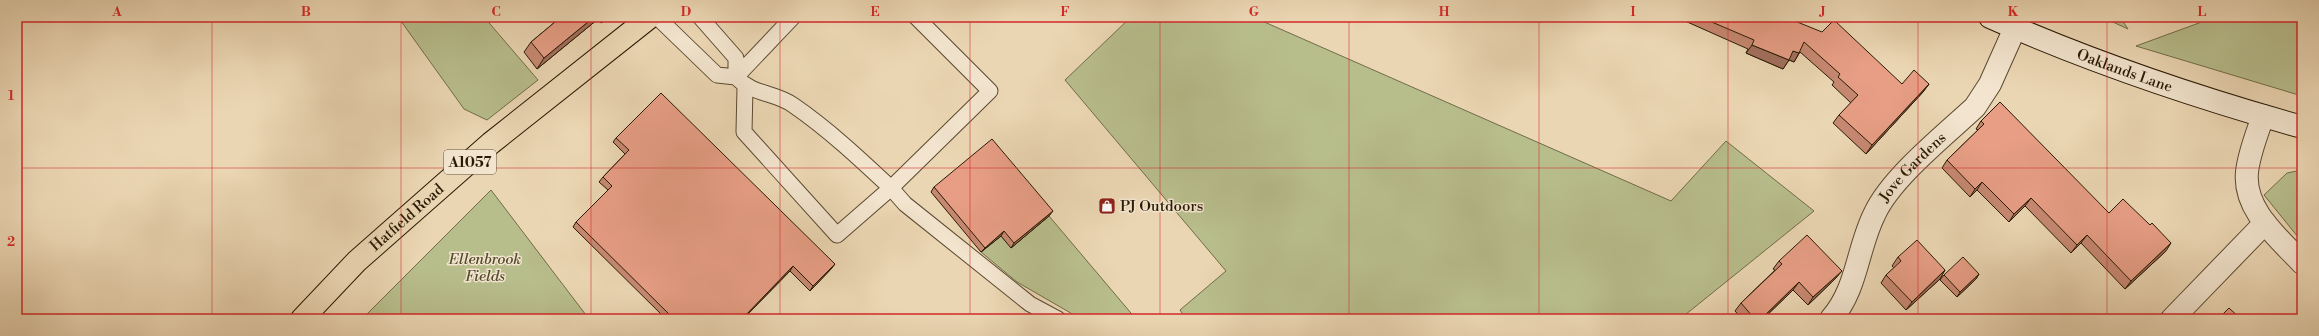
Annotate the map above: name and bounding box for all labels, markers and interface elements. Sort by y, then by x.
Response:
text: A [111,4,122,20]
text: B [301,4,311,20]
text: C [491,4,501,20]
text: D [681,4,691,20]
text: E [870,4,880,20]
text: F [1060,4,1070,20]
text: G [1249,4,1260,20]
text: H [1439,4,1450,20]
text: I [1630,4,1636,20]
text: J [1818,4,1826,20]
text: K [2008,4,2019,20]
text: L [2198,4,2207,20]
street label: Oaklands Lane [2074,45,2175,97]
text: 1 [8,88,15,104]
street label: Jove Gardens [1874,129,1950,207]
road number: A1057 [444,150,496,174]
street label: Hatfield Road [366,180,448,255]
shop icon: PJ Outdoors [1097,196,1117,216]
place label: PJ Outdoors [1120,197,1203,216]
text: 2 [7,234,15,250]
park label: Ellenbrook Fields [448,250,521,286]

